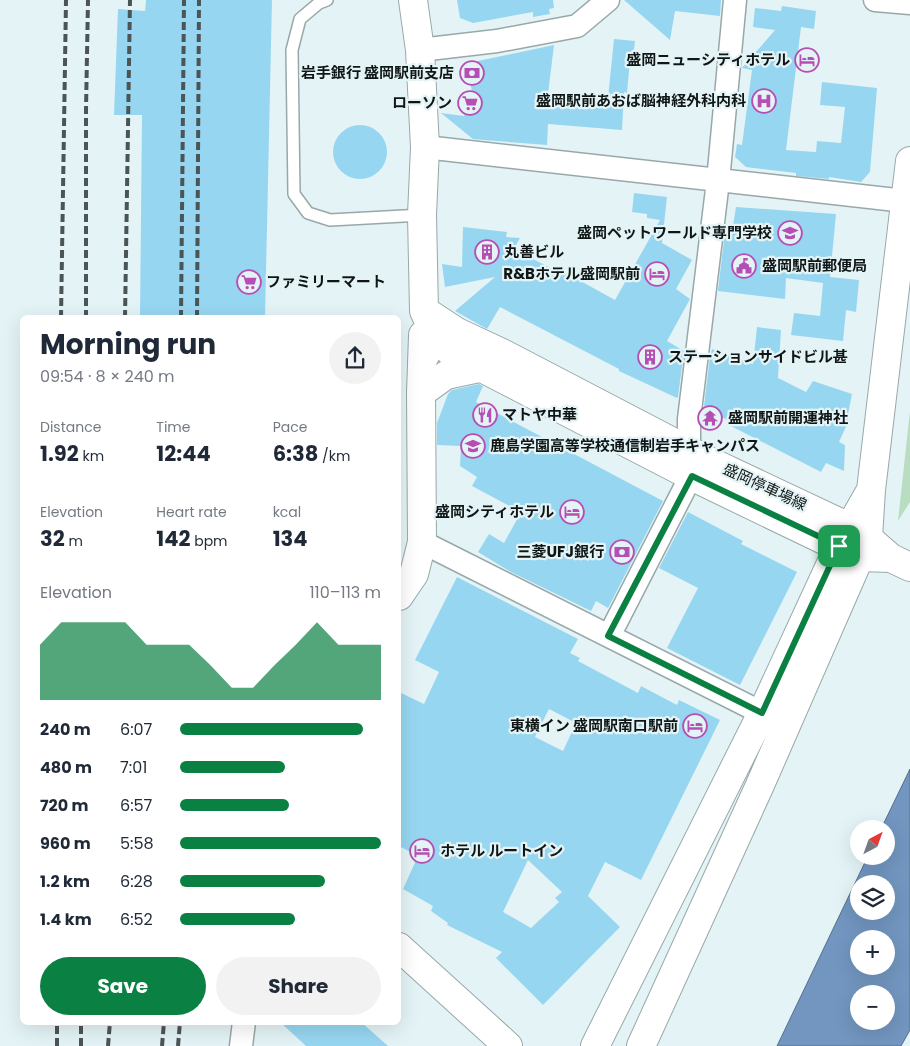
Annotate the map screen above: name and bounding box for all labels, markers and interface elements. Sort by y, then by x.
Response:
hotel icon: 盛岡ニューシティホテル [794,47,820,73]
place label: 盛岡ニューシティホテル [626,49,790,70]
bank icon: 岩手銀行 盛岡駅前支店 [459,60,485,86]
place label: 岩手銀行 盛岡駅前支店 [301,62,454,83]
hospital icon: 盛岡駅前あおば脳神経外科内科 [751,88,777,114]
supermarket icon: ローソン [457,90,483,116]
place label: 盛岡駅前あおば脳神経外科内科 [536,90,746,111]
place label: ローソン [392,92,452,113]
school or university icon: 盛岡ペットワールド専門学校 [777,220,803,246]
place label: 盛岡ペットワールド専門学校 [577,222,772,243]
building icon: 丸善ビル [474,239,500,265]
place label: 丸善ビル [504,241,564,262]
public building icon: 盛岡駅前郵便局 [731,253,757,279]
place label: 盛岡駅前郵便局 [762,255,867,276]
hotel icon: R&Bホテル盛岡駅前 [644,261,670,287]
place label: R&Bホテル盛岡駅前 [503,263,640,284]
supermarket icon: ファミリーマート [236,269,262,295]
place label: ファミリーマート [266,271,386,292]
text: Morning run [40,325,216,364]
button: share [329,332,381,384]
building icon: ステーションサイドビル甚 [637,344,663,370]
place label: ステーションサイドビル甚 [668,346,848,367]
text: 09:54 · 8 × 240 m [40,365,175,388]
restaurant icon: マトヤ中華 [472,402,498,428]
place label: マトヤ中華 [502,404,577,425]
temple icon: 盛岡駅前開運神社 [697,405,723,431]
place label: 盛岡駅前開運神社 [728,407,848,428]
text: Distance [40,417,101,437]
text: Time [156,417,190,437]
text: Pace [273,417,307,437]
school or university icon: 鹿島学園高等学校通信制岩手キャンパス [460,433,486,459]
place label: 鹿島学園高等学校通信制岩手キャンパス [490,435,760,456]
text: 1.92 [40,439,79,468]
text: 12:44 [156,439,211,468]
text: 6:38 [273,439,318,468]
text: km [79,446,104,466]
text: /km [318,446,350,466]
street label: 盛岡停車場線 [720,458,810,515]
hotel icon: 盛岡シティホテル [559,499,585,525]
place label: 盛岡シティホテル [435,501,554,522]
text: Elevation [40,502,103,522]
text: Heart rate [156,502,227,522]
text: kcal [273,502,301,522]
text: 32 [40,524,65,553]
text: 142 [156,524,190,553]
text: 134 [273,524,307,553]
pin [818,525,860,567]
text: m [65,531,83,551]
text: bpm [190,531,228,551]
icon: arrive [825,532,853,560]
bank icon: 三菱UFJ銀行 [609,539,635,565]
place label: 三菱UFJ銀行 [517,541,604,562]
text: Elevation [40,581,112,604]
text: 110–113 m [309,581,381,604]
hotel icon: 東横イン 盛岡駅南口駅前 [682,713,708,739]
place label: 東横イン 盛岡駅南口駅前 [510,715,678,736]
text: 240 m [40,718,91,741]
text: 6:07 [120,718,152,741]
text: 480 m [40,756,92,779]
text: 7:01 [120,756,147,779]
text: 720 m [40,794,88,817]
text: 6:57 [120,794,152,817]
north arrow [850,820,895,865]
map controls [850,820,895,1030]
text: 960 m [40,832,91,855]
text: 5:58 [120,832,154,855]
hotel icon: ホテル ルートイン [409,838,435,864]
place label: ホテル ルートイン [440,840,563,861]
text: 1.2 km [40,870,90,893]
text: 6:28 [120,870,153,893]
button: layers [850,875,895,920]
text: 1.4 km [40,908,92,931]
text: 6:52 [120,908,153,931]
button: + [850,930,895,975]
button: Save [40,957,206,1015]
button: Share [216,957,381,1015]
button: − [850,985,895,1030]

